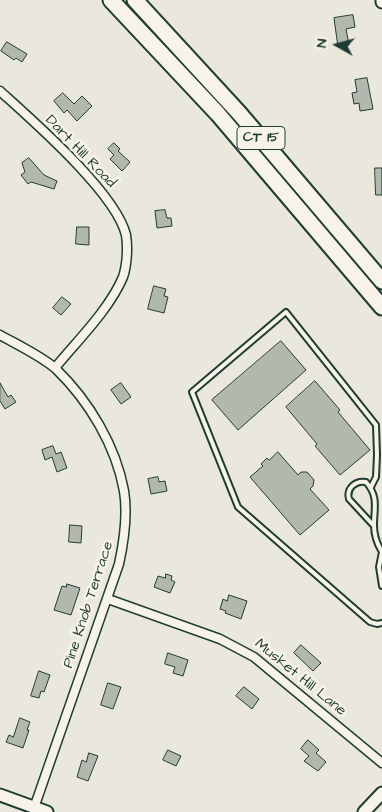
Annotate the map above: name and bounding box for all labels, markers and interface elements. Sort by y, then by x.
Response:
north arrow [312,20,362,70]
text: N [312,38,333,49]
street label: Dart Hill Road [41,112,119,192]
road number: CT 15 [237,126,285,150]
street label: Pine Knob Terrace [60,539,118,671]
street label: Musket Hill Lane [251,636,349,720]

